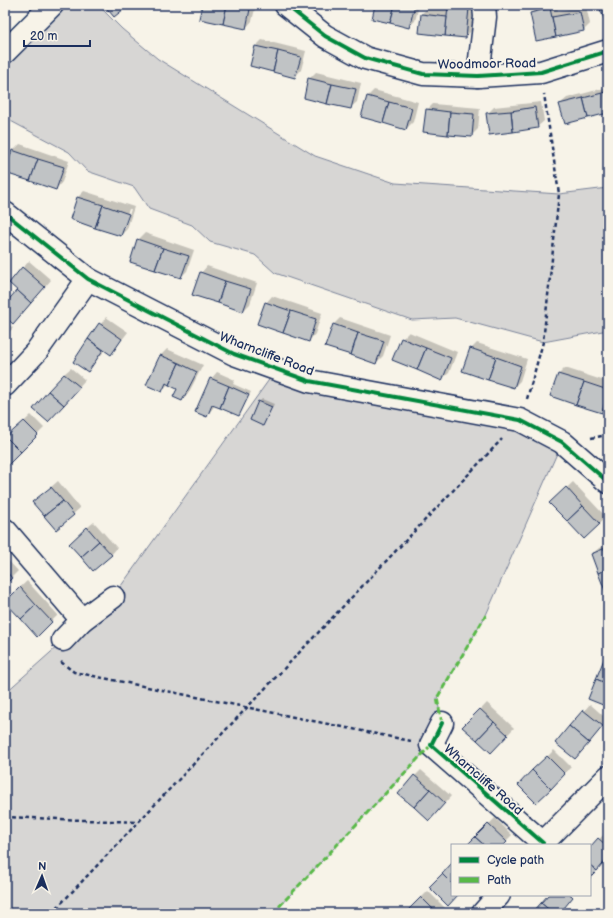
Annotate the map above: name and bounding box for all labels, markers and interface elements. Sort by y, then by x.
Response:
scale bar [24,22,90,48]
text: 20 m [30,29,57,44]
street label: Woodmoor Road [438,55,536,73]
street label: Wharncliffe Road [217,329,316,379]
street label: Wharncliffe Road [440,741,526,819]
legend [451,844,591,896]
text: Cycle path [487,853,544,868]
north arrow [22,856,62,896]
text: N [38,860,47,873]
text: Path [487,873,512,888]

